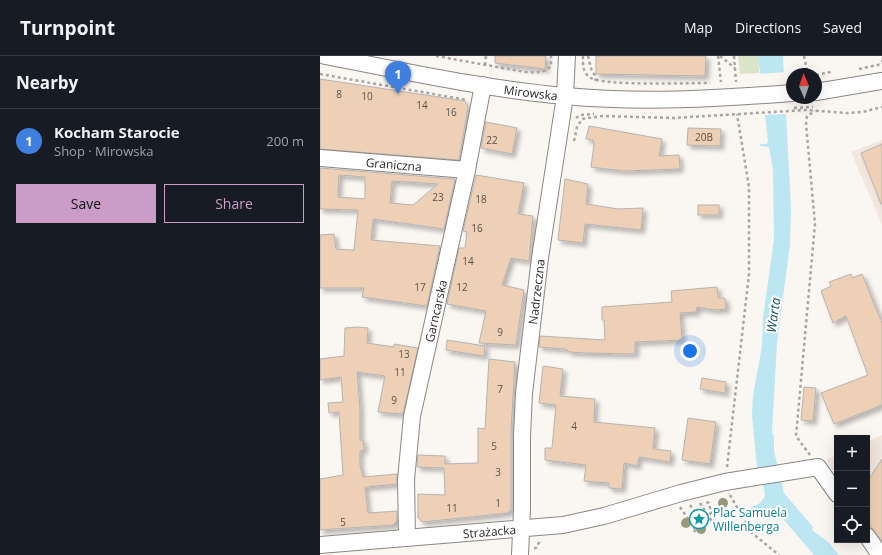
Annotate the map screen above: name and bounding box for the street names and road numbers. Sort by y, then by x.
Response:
street label: Mirowska [503,80,558,104]
street label: Graniczna [365,153,422,175]
street label: Nadrzeczna [524,258,548,325]
street label: Garncarska [420,278,451,344]
street label: Strażacka [462,520,517,542]

